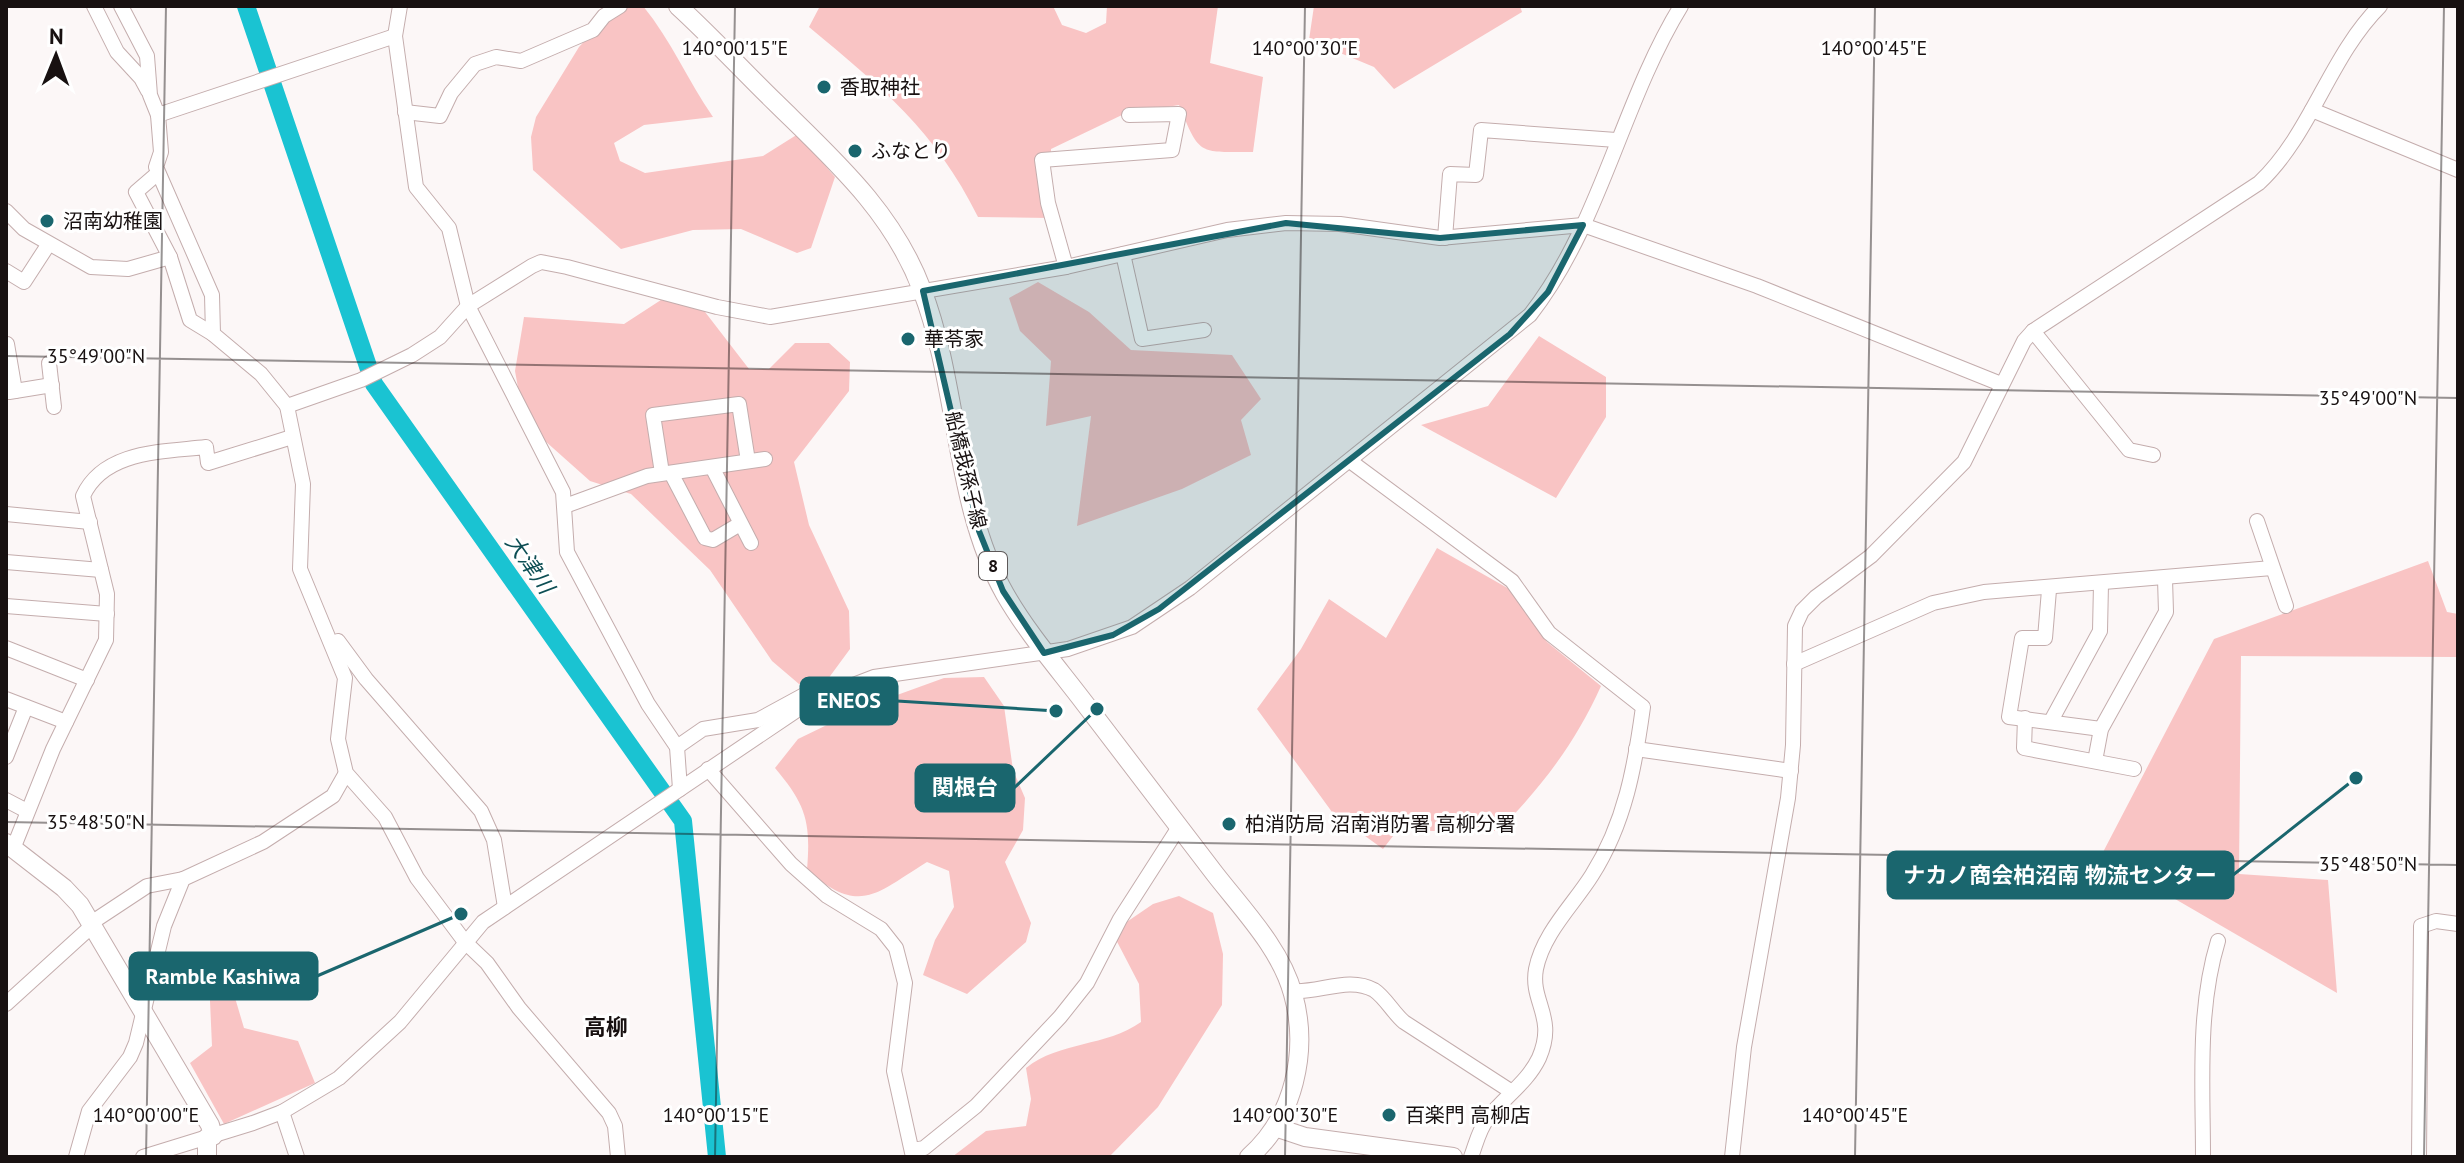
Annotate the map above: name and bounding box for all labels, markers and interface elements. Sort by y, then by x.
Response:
north arrow [16,16,96,96]
text: N [49,22,64,50]
text: 140°00'15"E [682,35,788,61]
text: 140°00'30"E [1252,35,1358,61]
text: 140°00'45"E [1821,35,1927,61]
place label: 香取神社 [840,74,920,100]
marker: 香取神社 [815,78,833,96]
place label: ふなとり [871,138,951,164]
marker: ふなとり [846,142,864,160]
place label: 沼南幼稚園 [63,208,163,234]
marker: 沼南幼稚園 [38,212,56,230]
place label: 華苓家 [924,326,984,352]
marker: 華苓家 [899,330,917,348]
text: 35°49'00"N [47,343,145,369]
text: 35°49'00"N [2319,385,2417,411]
street label: 船橋我孫子線 [940,409,992,531]
water label: 大津川 [500,529,562,601]
road number: 8 [979,552,1007,580]
callout: ENEOS [801,678,897,724]
text: ENEOS [817,686,881,714]
callout: 関根台 [916,765,1014,811]
text: 関根台 [932,773,998,801]
text: 35°48'50"N [47,809,145,835]
place label: 柏消防局 沼南消防署 高柳分署 [1245,811,1516,837]
marker: 柏消防局 沼南消防署 高柳分署 [1220,815,1238,833]
text: 35°48'50"N [2319,851,2417,877]
callout: ナカノ商会柏沼南 物流センター [1888,852,2233,898]
text: ナカノ商会柏沼南 物流センター [1903,861,2217,889]
callout: Ramble Kashiwa [130,953,317,999]
text: Ramble Kashiwa [146,962,301,990]
district label: 高柳 [584,1013,628,1041]
text: 140°00'00"E [93,1102,199,1128]
text: 140°00'15"E [663,1102,769,1128]
text: 140°00'30"E [1232,1102,1338,1128]
place label: 百楽門 高柳店 [1405,1102,1530,1128]
text: 140°00'45"E [1802,1102,1908,1128]
marker: 百楽門 高柳店 [1380,1106,1398,1124]

